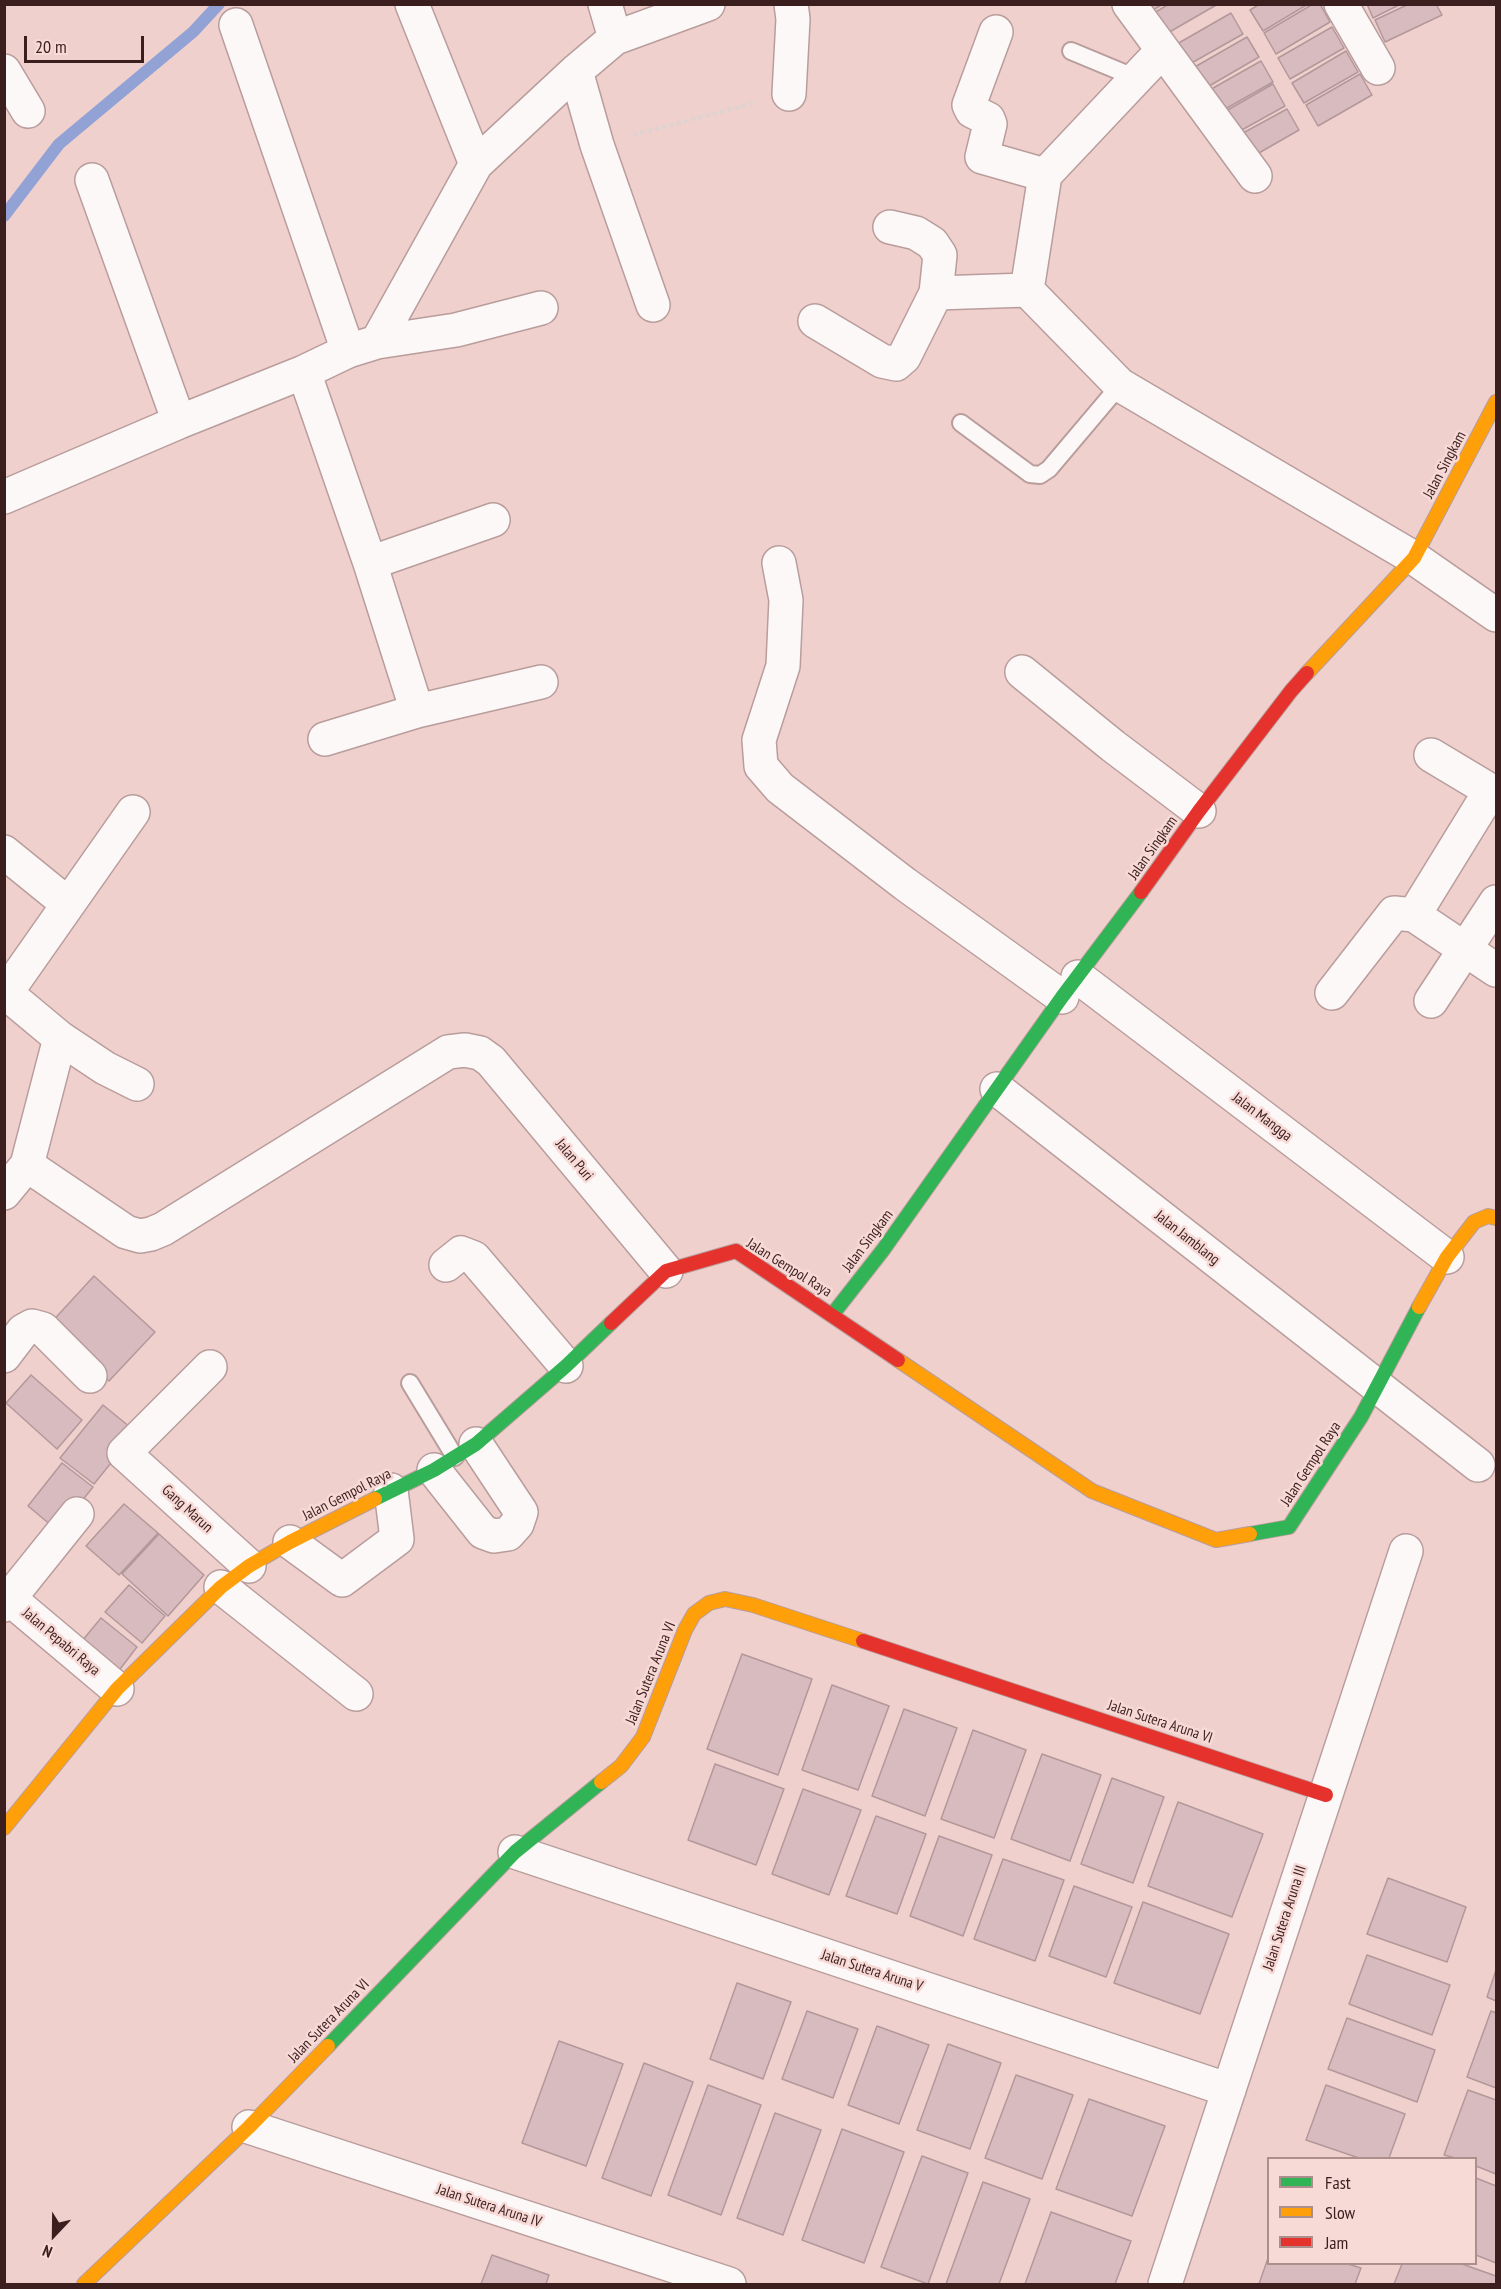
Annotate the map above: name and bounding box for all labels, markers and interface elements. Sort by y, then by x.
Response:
scale bar [27,24,147,62]
text: 20 m [35,35,67,58]
street label: Jalan Singkam [1420,428,1470,502]
street label: Jalan Singkam [1125,813,1181,883]
street label: Jalan Mangga [1229,1089,1295,1145]
street label: Jalan Puri [551,1135,597,1185]
street label: Jalan Singkam [839,1206,897,1276]
street label: Jalan Jamblang [1151,1207,1223,1269]
street label: Jalan Gempol Raya [743,1235,835,1301]
street label: Jalan Gempol Raya [1277,1419,1345,1509]
street label: Jalan Gempol Raya [300,1465,394,1525]
street label: Gang Marun [158,1481,216,1537]
street label: Jalan Pepabri Raya [19,1604,103,1680]
street label: Jalan Sutera Aruna VI [622,1619,680,1727]
street label: Jalan Sutera Aruna VI [1105,1697,1215,1747]
street label: Jalan Sutera Aruna III [1260,1863,1310,1973]
street label: Jalan Sutera Aruna V [819,1946,925,1996]
street label: Jalan Sutera Aruna VI [285,1975,373,2067]
legend [1267,2157,1477,2265]
text: Fast [1325,2171,1351,2194]
street label: Jalan Sutera Aruna IV [434,2181,544,2231]
text: Slow [1325,2201,1355,2224]
north arrow [24,2205,84,2265]
text: Jam [1325,2231,1348,2254]
text: N [40,2241,55,2263]

